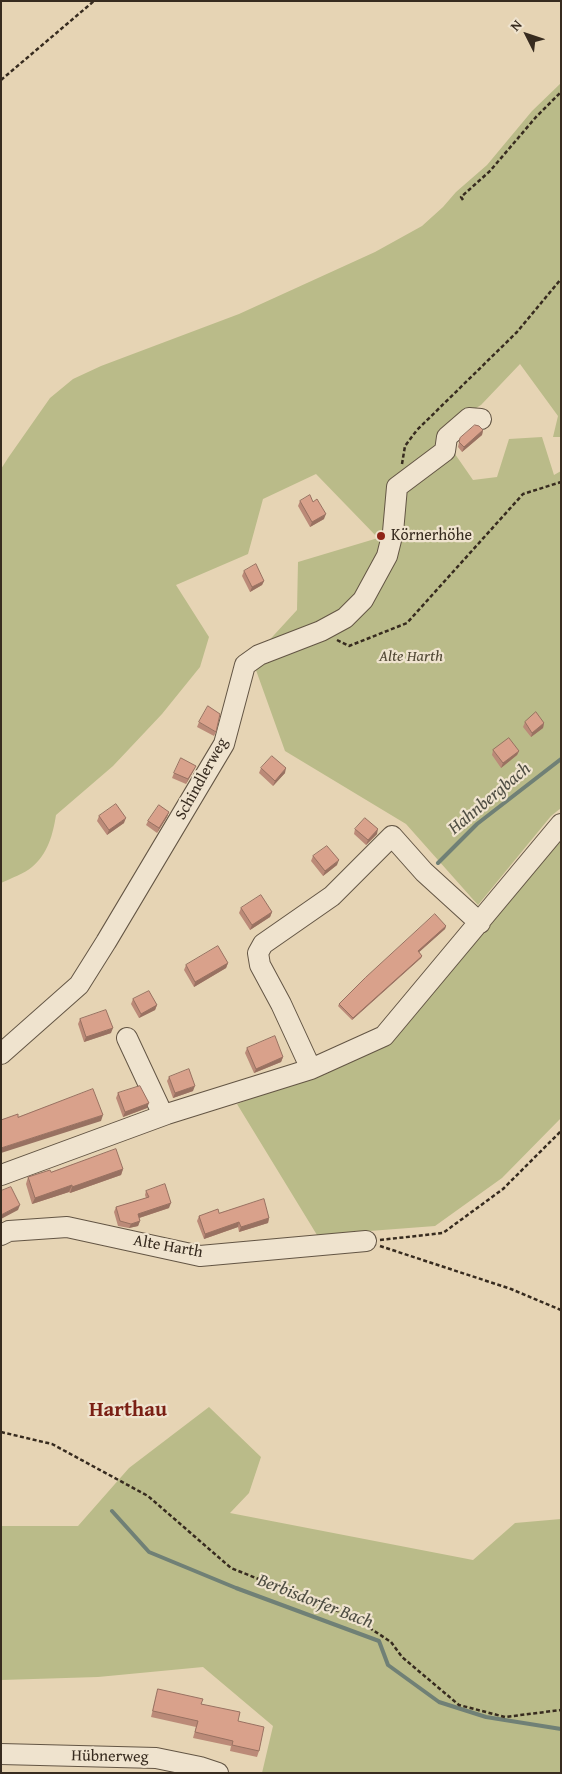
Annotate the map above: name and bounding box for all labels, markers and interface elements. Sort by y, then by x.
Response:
north arrow [502,10,552,60]
text: N [505,15,526,35]
place label: Körnerhöhe [391,526,472,546]
marker: Körnerhöhe [375,530,387,542]
park label: Alte Harth [379,647,443,667]
street label: Schindlerweg [172,735,232,823]
water label: Hahnbergbach [444,758,536,840]
street label: Alte Harth [132,1231,204,1263]
district label: Harthau [89,1398,167,1424]
water label: Berbisdorfer Bach [254,1570,376,1634]
street label: Hübnerweg [71,1747,149,1767]

